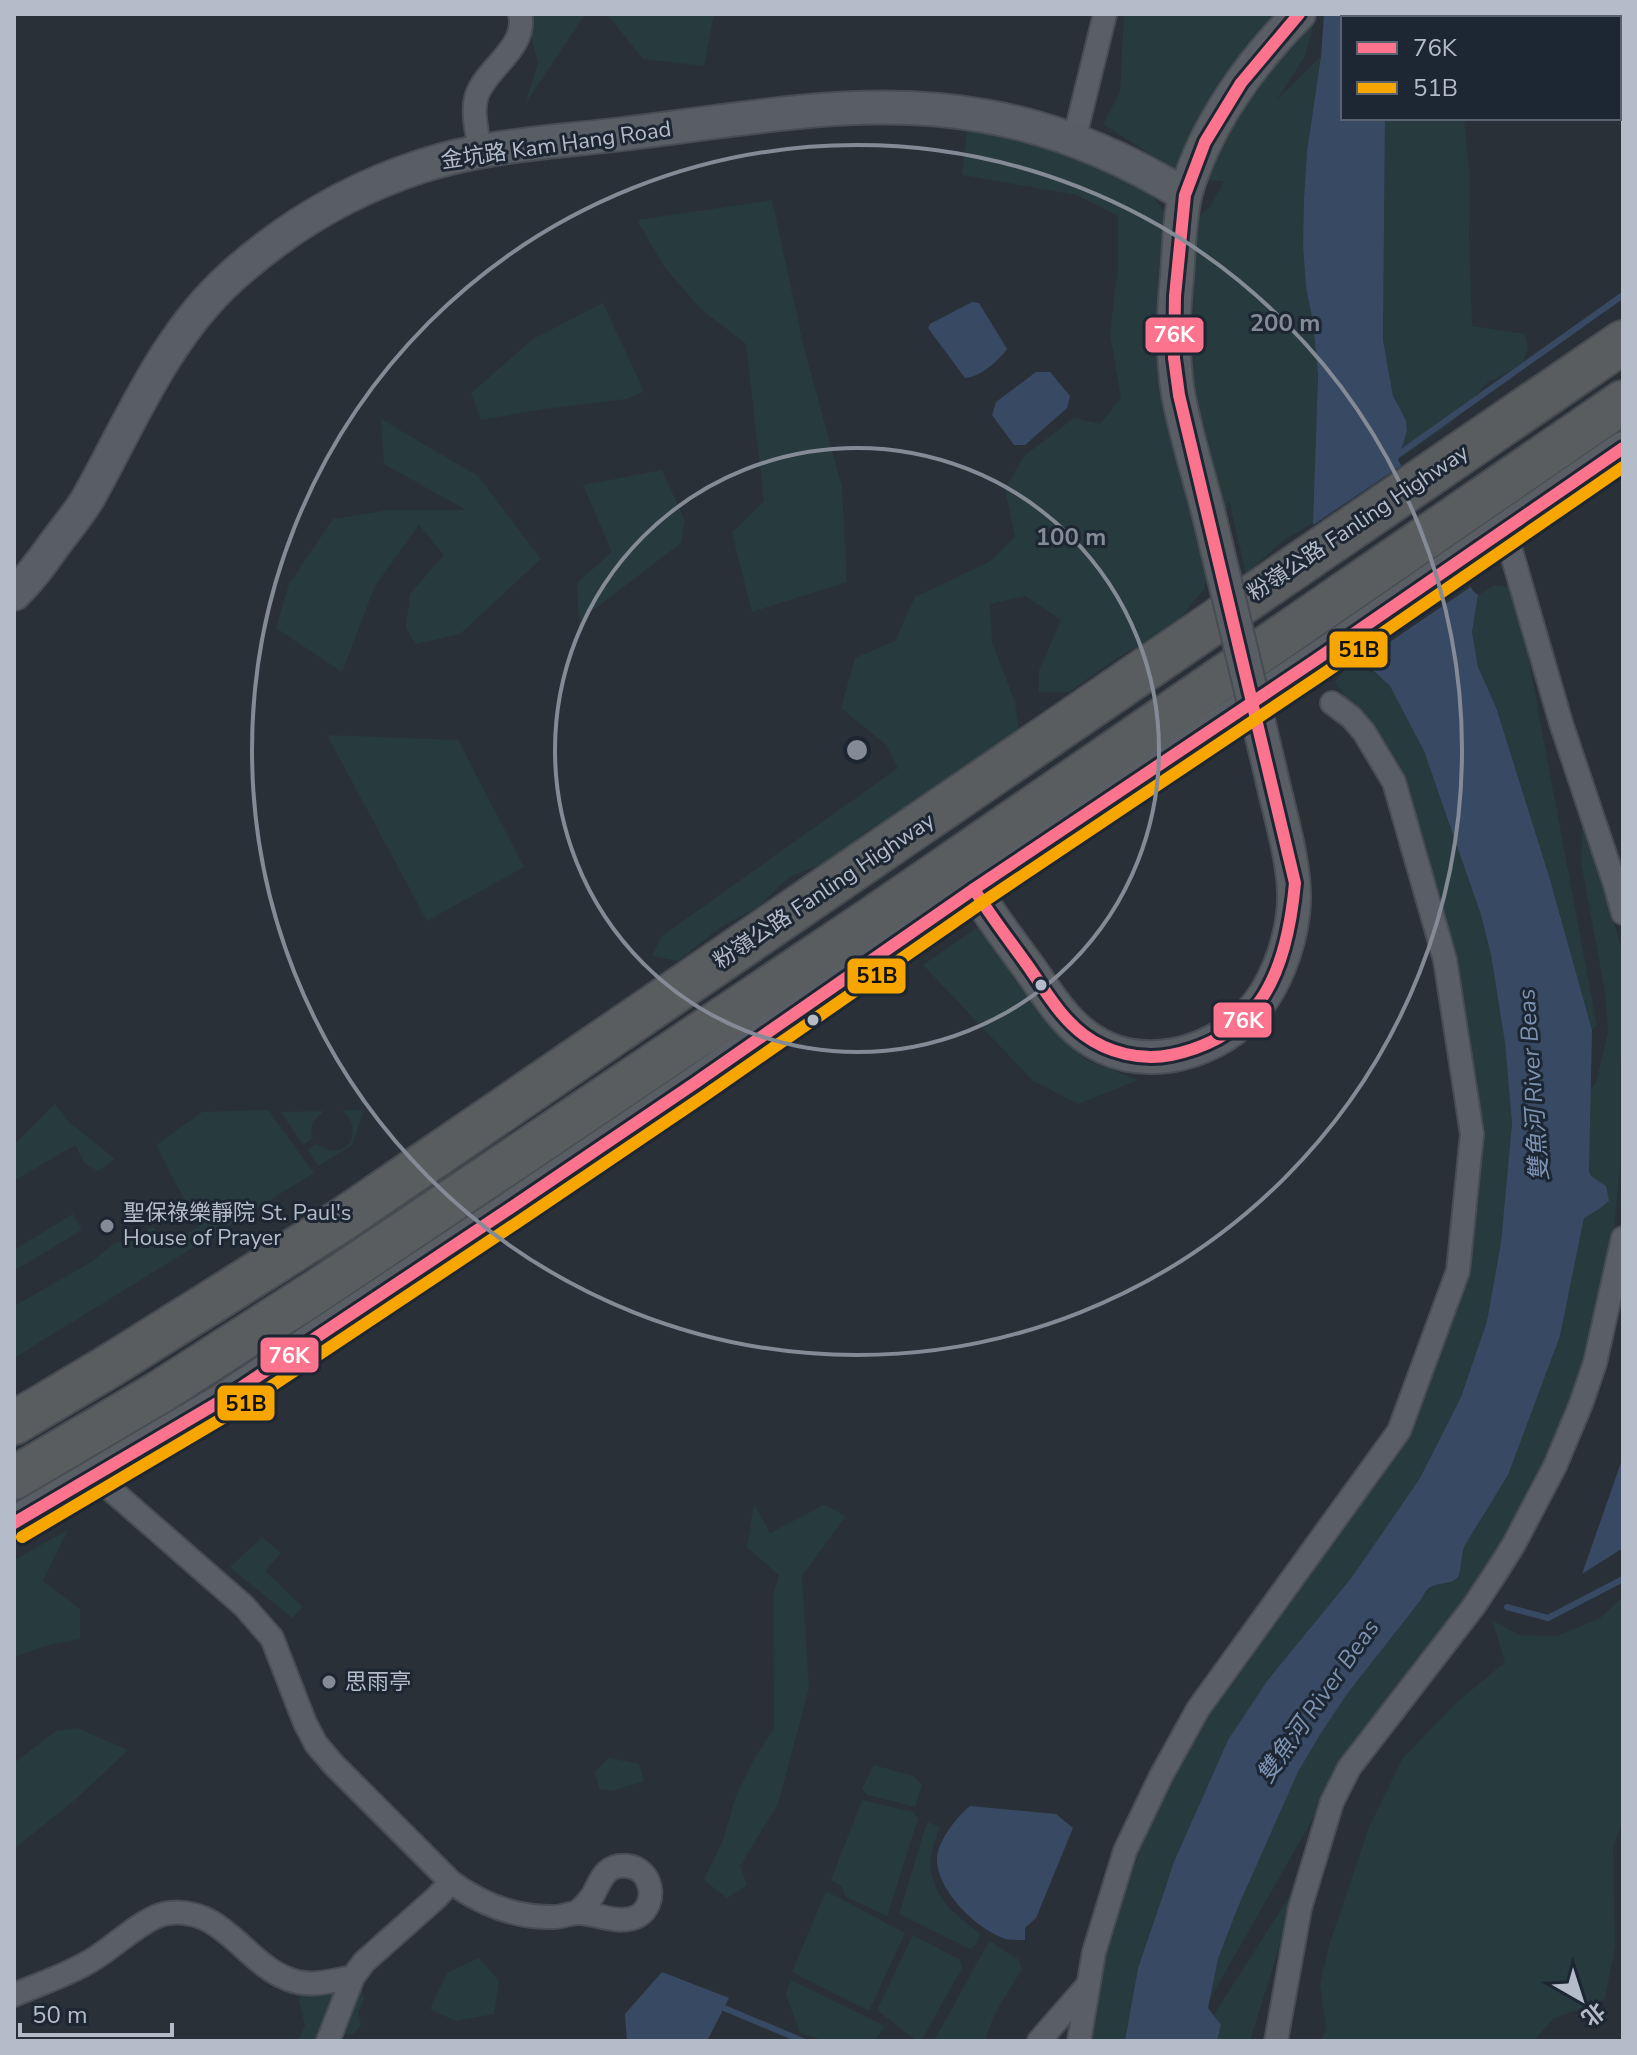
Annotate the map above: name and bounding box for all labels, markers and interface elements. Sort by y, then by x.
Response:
legend [1341,16,1621,120]
text: 76K [1413,32,1458,64]
text: 51B [1413,72,1458,104]
street label: 金坑路 Kam Hang Road [439,114,673,176]
text: 200 m [1250,307,1320,339]
line badge: 76K [1144,316,1205,354]
text: 76K [1153,320,1196,350]
street label: 粉嶺公路 Fanling Highway [1242,437,1475,608]
text: 100 m [1036,521,1106,553]
line badge: 51B [1328,630,1389,669]
text: 51B [1338,635,1380,665]
centre of rings [843,736,871,764]
street label: 粉嶺公路 Fanling Highway [708,805,941,976]
line badge: 51B [846,957,907,995]
text: 51B [856,961,898,991]
unlabelled marker [1033,977,1049,993]
water label: 雙魚河 River Beas [1510,988,1556,1182]
line badge: 76K [1212,1001,1273,1039]
text: 76K [1222,1006,1265,1036]
unlabelled marker [805,1012,821,1028]
place label: 聖保祿樂靜院 St. Paul's House of Prayer [123,1198,351,1253]
marker: 聖保祿樂靜院 St. Paul's House of Prayer [98,1217,116,1235]
line badge: 76K [259,1336,320,1374]
text: 76K [268,1341,311,1371]
line badge: 51B [216,1384,276,1422]
text: 51B [225,1389,267,1419]
water label: 雙魚河 River Beas [1250,1613,1386,1789]
place label: 思雨亭 [345,1667,411,1697]
marker: 思雨亭 [320,1673,338,1691]
north arrow [1541,1959,1621,2039]
scale bar [20,1987,172,2037]
text: 北 [1575,1995,1611,2032]
text: 50 m [32,1999,88,2031]

